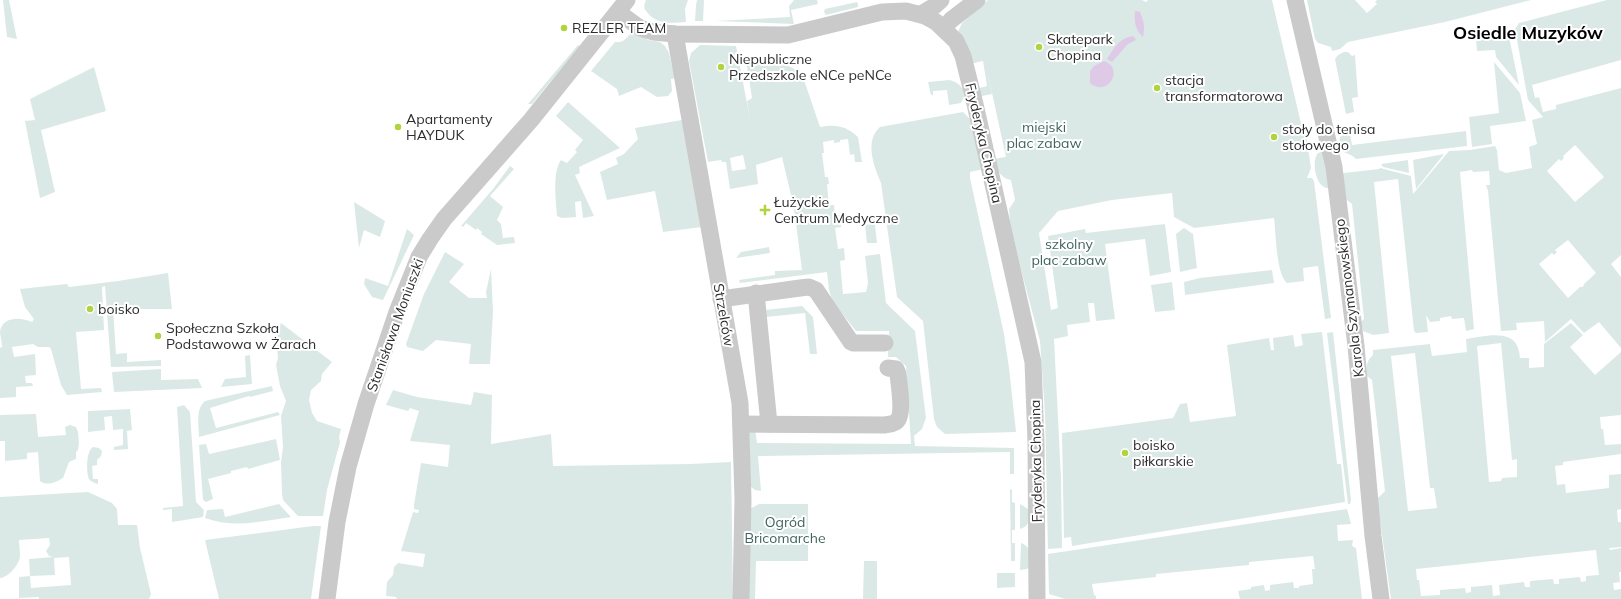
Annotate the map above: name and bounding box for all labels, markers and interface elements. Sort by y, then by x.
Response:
place label: REZLER TEAM [572,19,666,37]
district label: Osiedle Muzyków [1453,21,1603,44]
marker: REZLER TEAM [559,23,569,33]
place label: Skatepark Chopina [1047,30,1114,64]
marker: Skatepark Chopina [1034,42,1044,52]
place label: Niepubliczne Przedszkole eNCe peNCe [729,50,892,84]
marker: Niepubliczne Przedszkole eNCe peNCe [716,62,726,72]
place label: stacja transformatorowa [1165,71,1283,105]
street label: Fryderyka Chopina [961,81,1007,205]
marker: stacja transformatorowa [1152,83,1162,93]
place label: Apartamenty HAYDUK [406,110,493,144]
park label: miejski plac zabaw [1006,118,1082,152]
place label: stoły do tenisa stołowego [1282,120,1376,154]
marker: Apartamenty HAYDUK [393,122,403,132]
marker: stoły do tenisa stołowego [1269,132,1279,142]
place label: Łużyckie Centrum Medyczne [773,193,898,227]
marker: Łużyckie Centrum Medyczne [759,204,771,216]
street label: Karola Szymanowskiego [1330,218,1368,378]
park label: szkolny plac zabaw [1031,235,1107,269]
street label: Stanisława Moniuszki [363,256,427,394]
street label: Strzelców [710,282,738,348]
place label: boisko [98,300,140,318]
marker: boisko [85,304,95,314]
place label: Społeczna Szkoła Podstawowa w Żarach [166,319,316,353]
marker: Społeczna Szkoła Podstawowa w Żarach [153,331,163,341]
street label: Fryderyka Chopina [1026,399,1046,523]
place label: boisko piłkarskie [1133,436,1194,470]
marker: boisko piłkarskie [1120,448,1130,458]
park label: Ogród Bricomarche [744,513,826,547]

